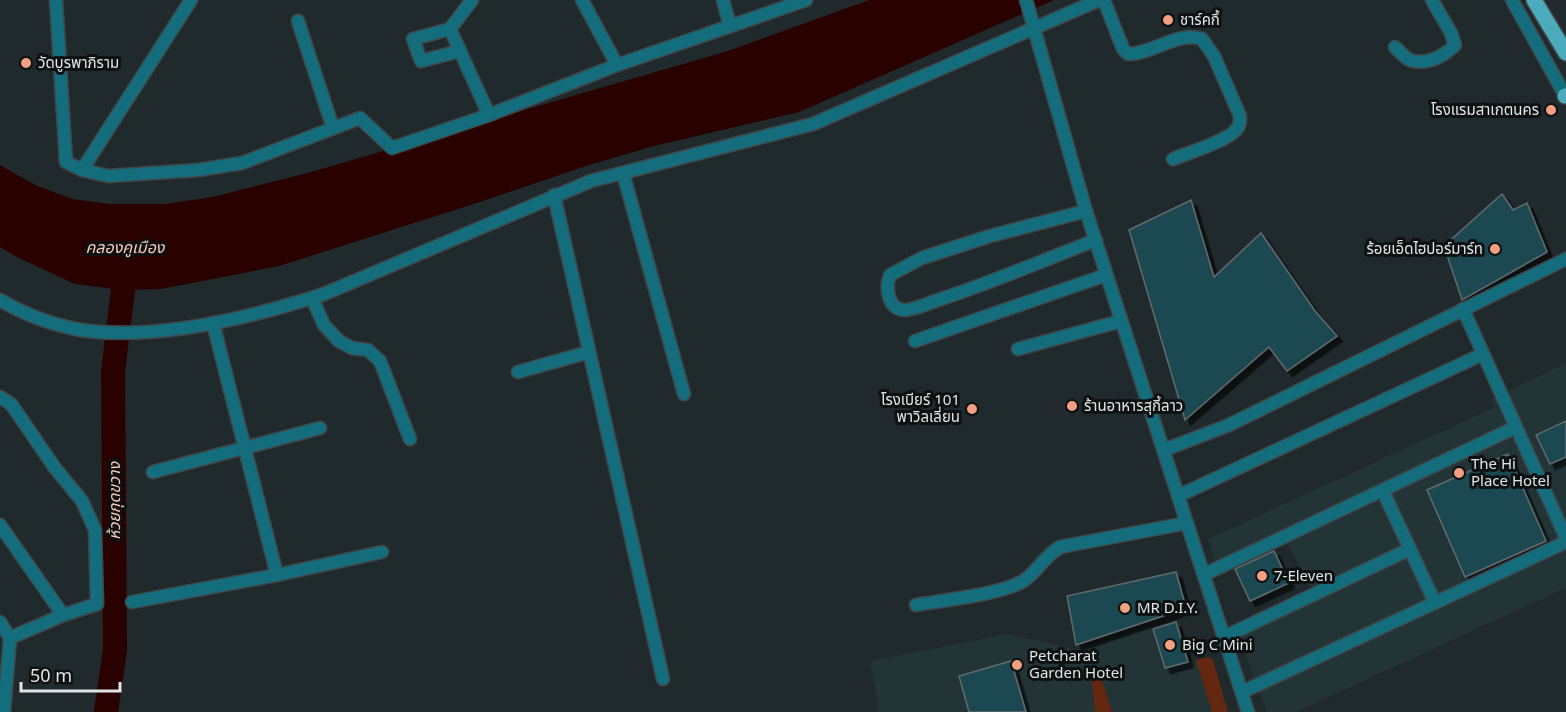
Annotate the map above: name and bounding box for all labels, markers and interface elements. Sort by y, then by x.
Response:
place label: ชาร์คกึ้ [1180,9,1220,29]
marker: ชาร์คกึ้ [1161,13,1175,27]
place label: วัดบูรพาภิราม [38,52,119,72]
marker: วัดบูรพาภิราม [19,56,33,70]
place label: โรงแรมสาเกตนคร [1431,99,1539,119]
marker: โรงแรมสาเกตนคร [1544,103,1558,117]
water label: คลองคูเมือง [86,236,166,258]
place label: ร้อยเอ็ดไฮปอร์มาร์ท [1366,238,1483,258]
marker: ร้อยเอ็ดไฮปอร์มาร์ท [1488,242,1502,256]
place label: โรงเบียร์ 101 พาวิลเลี่ยน [881,389,960,426]
place label: ร้านอาหารสุกี้ลาว [1084,395,1183,415]
marker: ร้านอาหารสุกี้ลาว [1065,399,1079,413]
marker: โรงเบียร์ 101 พาวิลเลี่ยน [965,402,979,416]
place label: The Hi Place Hotel [1471,453,1550,490]
water label: ห้วยกุดขวาง [103,461,125,540]
marker: The Hi Place Hotel [1452,466,1466,480]
place label: 7-Eleven [1274,565,1333,585]
marker: 7-Eleven [1255,569,1269,583]
place label: MR D.I.Y. [1137,597,1198,617]
marker: MR D.I.Y. [1118,601,1132,615]
place label: Big C Mini [1182,634,1253,654]
marker: Big C Mini [1163,638,1177,652]
place label: Petcharat Garden Hotel [1029,645,1123,682]
scale bar [21,655,120,693]
marker: Petcharat Garden Hotel [1010,658,1024,672]
text: 50 m [30,663,72,687]

